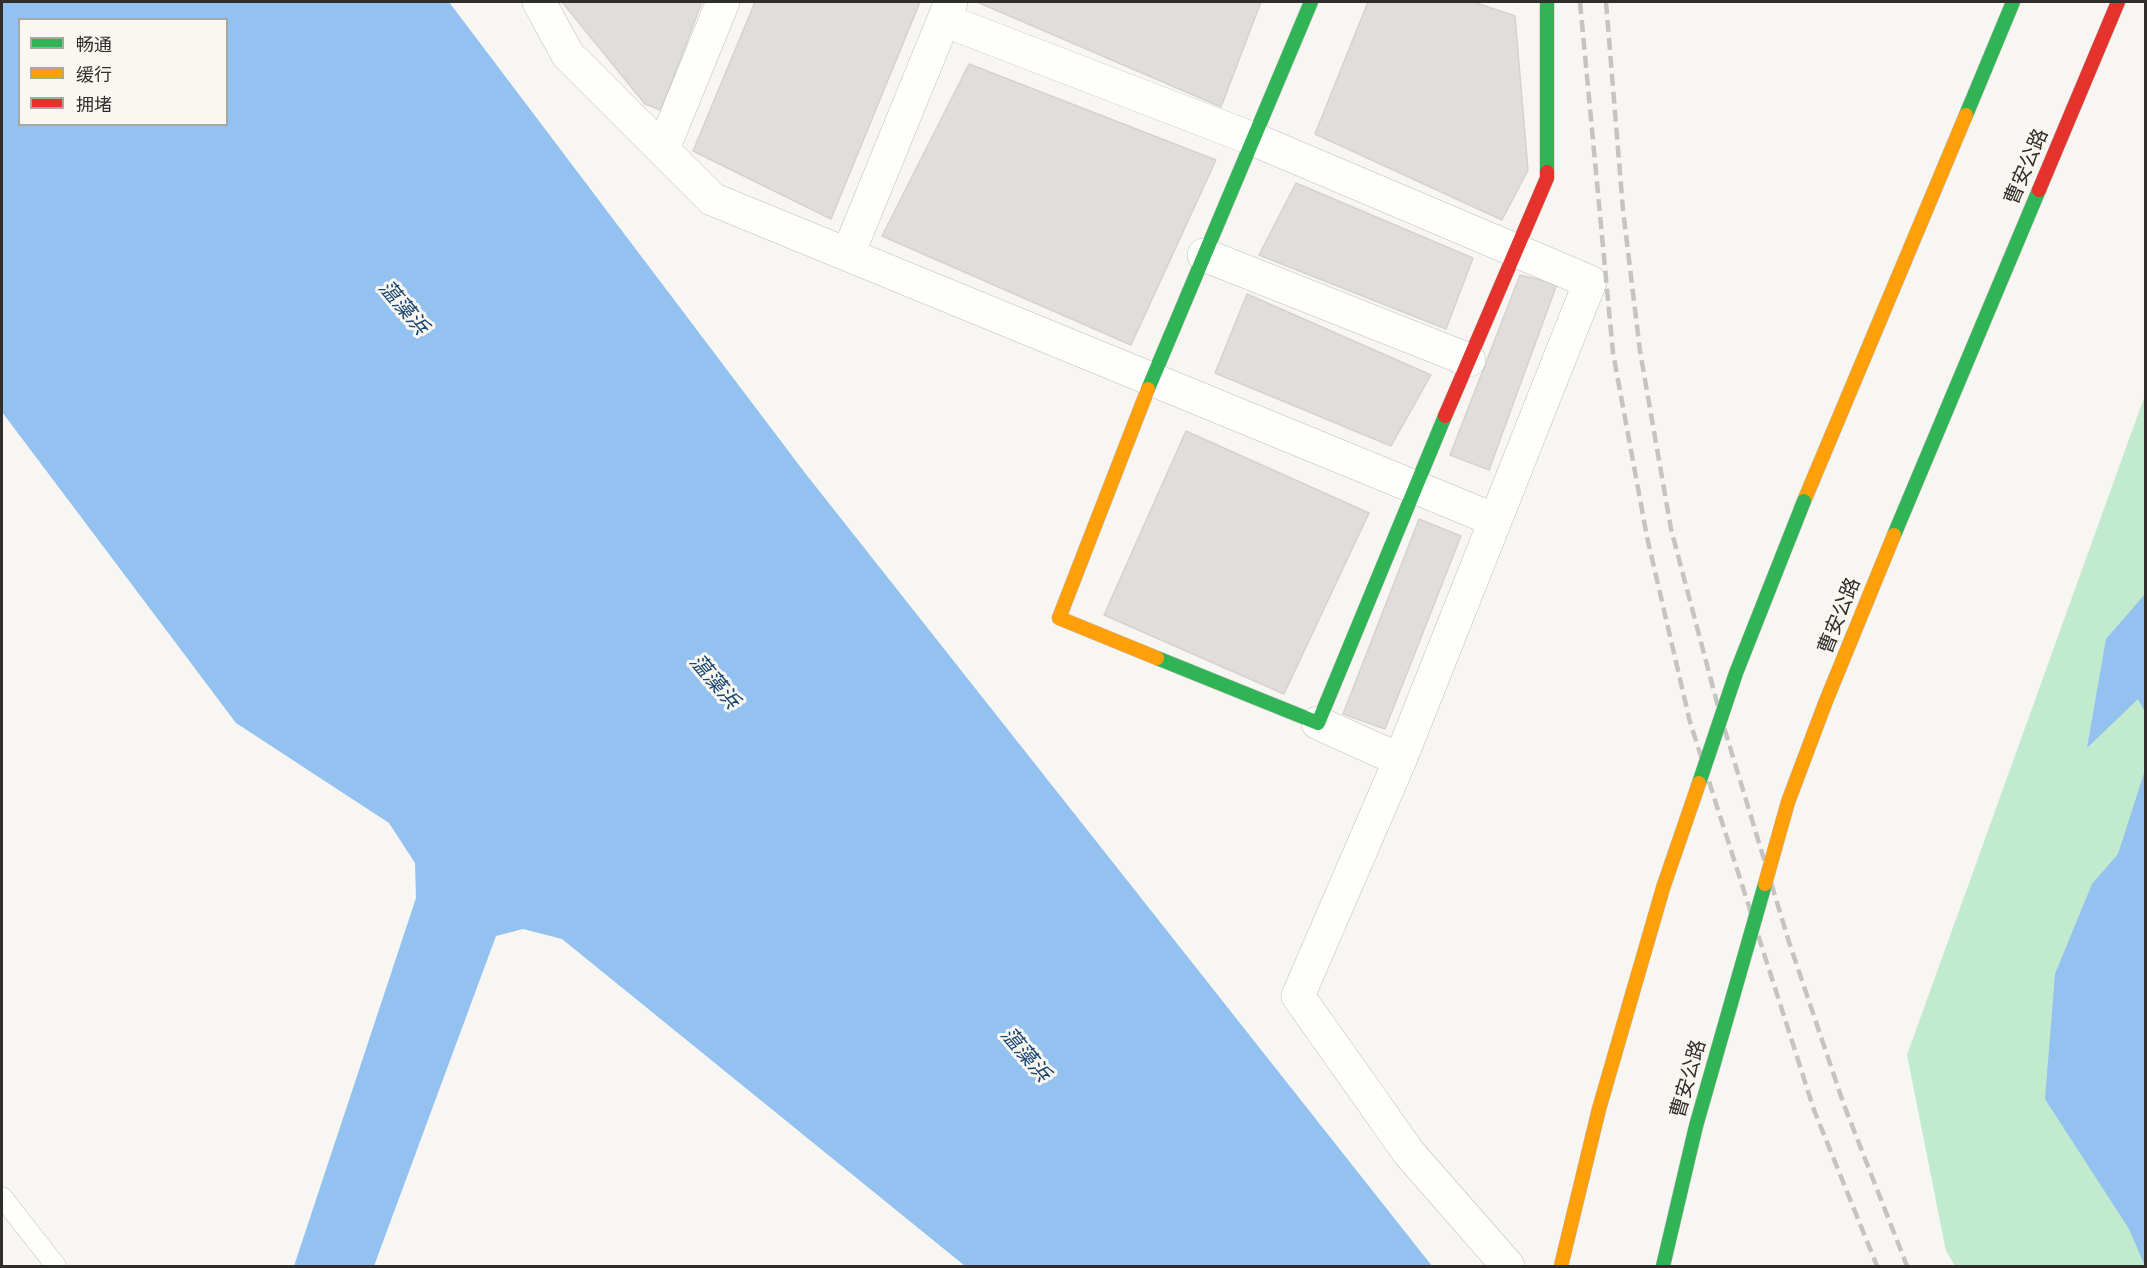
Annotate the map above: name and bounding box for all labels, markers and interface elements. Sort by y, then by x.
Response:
legend [18,18,228,126]
text: 畅通 [76,35,112,55]
text: 缓行 [76,65,112,85]
text: 拥堵 [76,95,112,115]
street label: 曹安公路 [2000,125,2054,209]
water label: 蕰藻浜 [373,276,433,340]
street label: 曹安公路 [1814,574,1866,658]
water label: 蕰藻浜 [684,650,744,714]
water label: 蕰藻浜 [995,1023,1055,1087]
street label: 曹安公路 [1666,1037,1712,1121]

